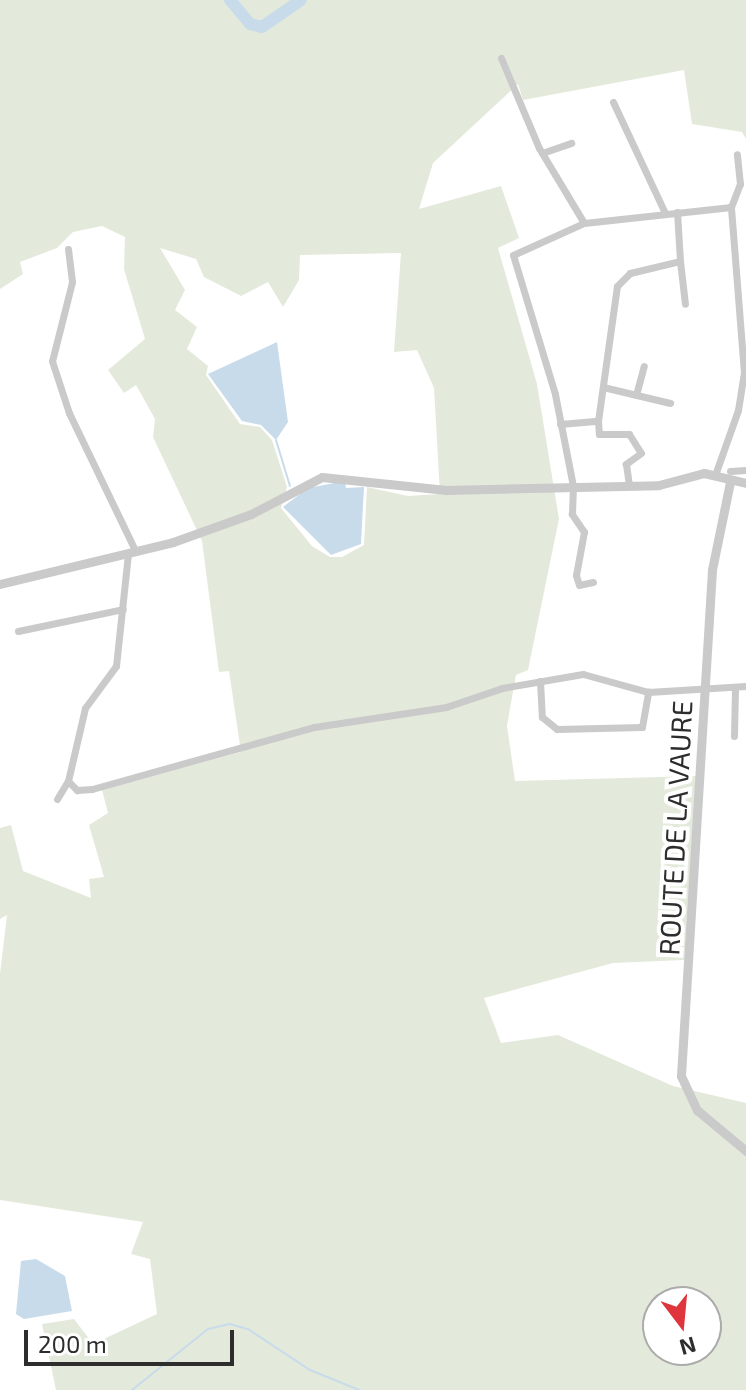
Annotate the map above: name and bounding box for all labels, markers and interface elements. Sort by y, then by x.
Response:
street label: ROUTE DE LA VAURE [652,699,698,957]
north arrow [642,1286,722,1366]
scale bar [28,1314,238,1364]
text: 200 m [38,1329,107,1358]
text: N [677,1332,699,1362]

